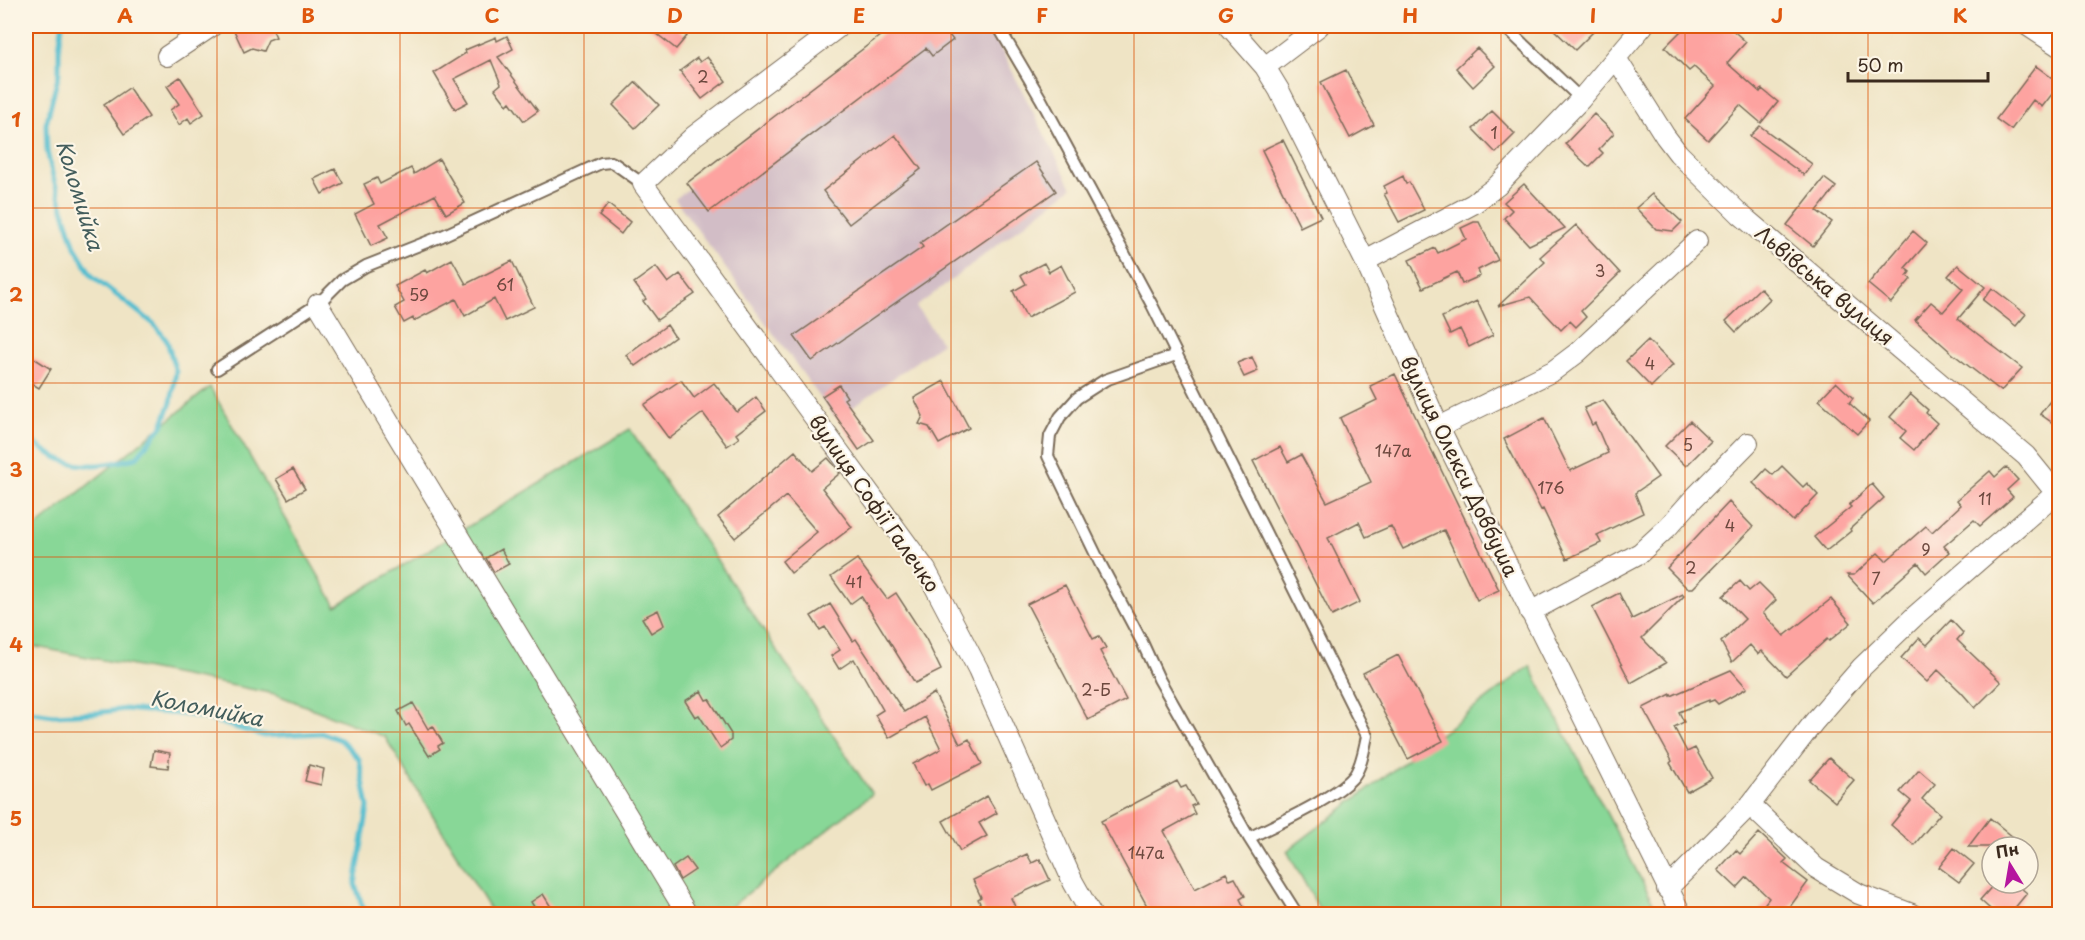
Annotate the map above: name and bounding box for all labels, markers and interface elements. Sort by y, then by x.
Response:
text: A [117,0,133,30]
text: B [301,0,315,30]
text: C [484,0,500,30]
text: D [667,0,683,30]
text: E [853,0,865,30]
text: F [1036,0,1048,30]
text: G [1218,0,1234,30]
text: H [1402,0,1418,30]
text: I [1590,0,1596,30]
text: J [1771,0,1783,30]
text: K [1953,0,1968,30]
scale bar [1848,45,1988,83]
text: 50 m [1857,51,1904,78]
house number: 2 [697,64,709,88]
text: 1 [11,104,21,134]
house number: 1 [1490,120,1498,144]
water label: Коломийка [49,136,113,255]
street label: Львівська вулиця [1749,218,1901,352]
house number: 3 [1595,258,1605,282]
house number: 61 [496,272,514,296]
text: 2 [9,279,23,309]
house number: 59 [409,282,429,306]
street label: вулиця Олекси Довбуша [1393,350,1527,582]
house number: 4 [1645,351,1655,375]
street label: вулиця Софії Галечко [802,408,948,598]
house number: 5 [1683,432,1693,456]
house number: 147а [1375,438,1411,462]
text: 3 [9,454,23,484]
house number: 176 [1538,475,1564,499]
house number: 11 [1978,486,1992,510]
house number: 4 [1725,513,1735,537]
house number: 9 [1921,537,1931,561]
house number: 2 [1685,555,1697,579]
house number: 7 [1871,566,1881,590]
house number: 41 [846,569,862,593]
text: 4 [9,629,23,659]
house number: 2-Б [1081,677,1111,701]
water label: Коломийка [148,680,267,734]
text: 5 [10,803,22,833]
north arrow [1980,835,2040,895]
text: Пн [1993,835,2021,863]
house number: 147а [1128,840,1164,864]

